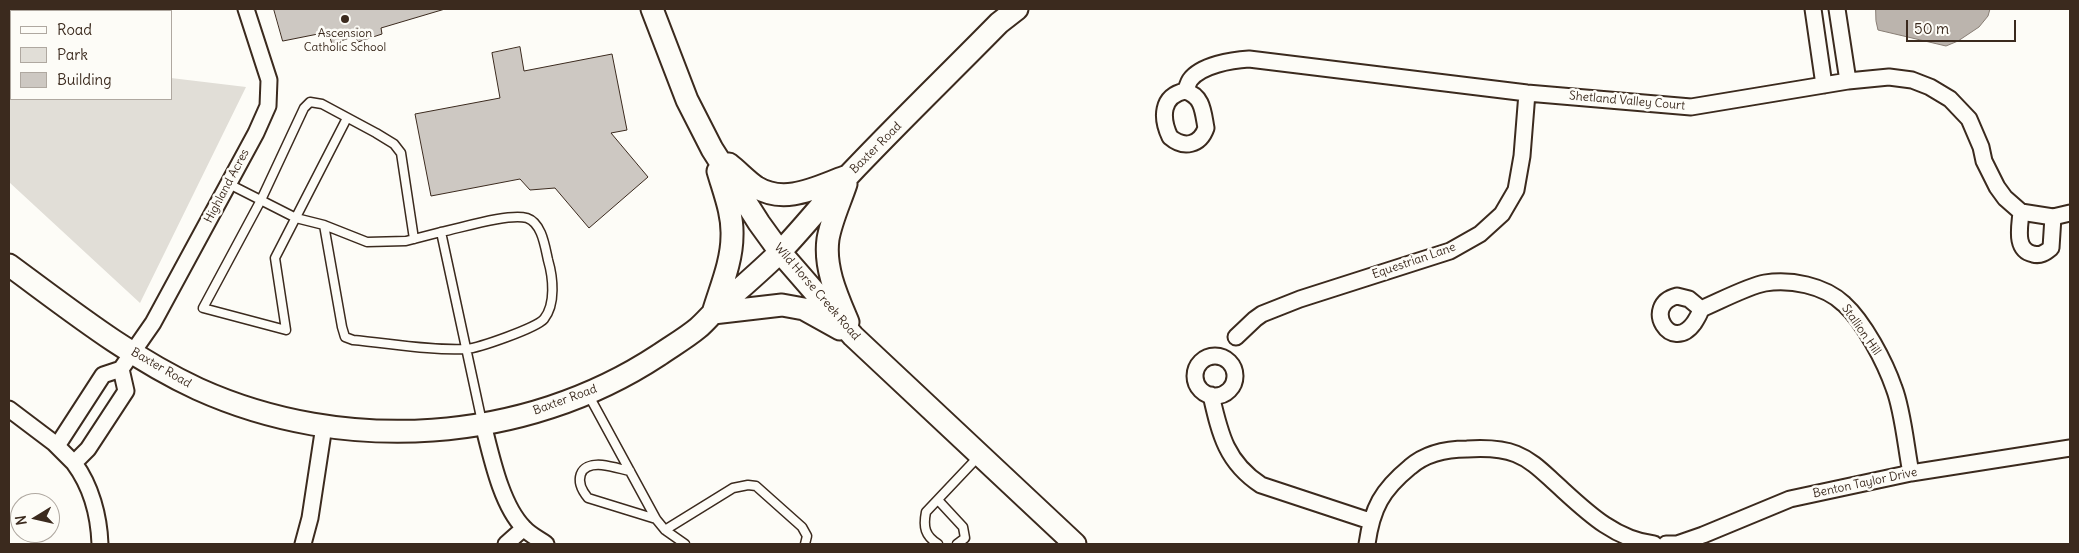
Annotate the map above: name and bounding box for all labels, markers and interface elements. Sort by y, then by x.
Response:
legend [10,10,172,100]
scale bar [1909,10,2019,42]
marker: Ascension Catholic School [339,13,351,25]
text: 50 m [1914,19,1949,38]
text: Road [57,20,92,39]
place label: Ascension Catholic School [304,27,386,55]
text: Park [57,45,88,64]
text: Building [57,70,112,89]
street label: Shetland Valley Court [1568,89,1686,113]
street label: Baxter Road [847,119,905,177]
street label: Highland Acres [201,147,253,225]
street label: Equestrian Lane [1370,240,1458,282]
street label: Wild Horse Creek Road [771,241,863,343]
street label: Stallion Hill [1838,302,1884,358]
street label: Baxter Road [128,345,194,391]
street label: Baxter Road [531,382,599,418]
street label: Benton Taylor Drive [1811,465,1919,501]
north arrow [10,493,60,543]
text: N [12,514,31,526]

